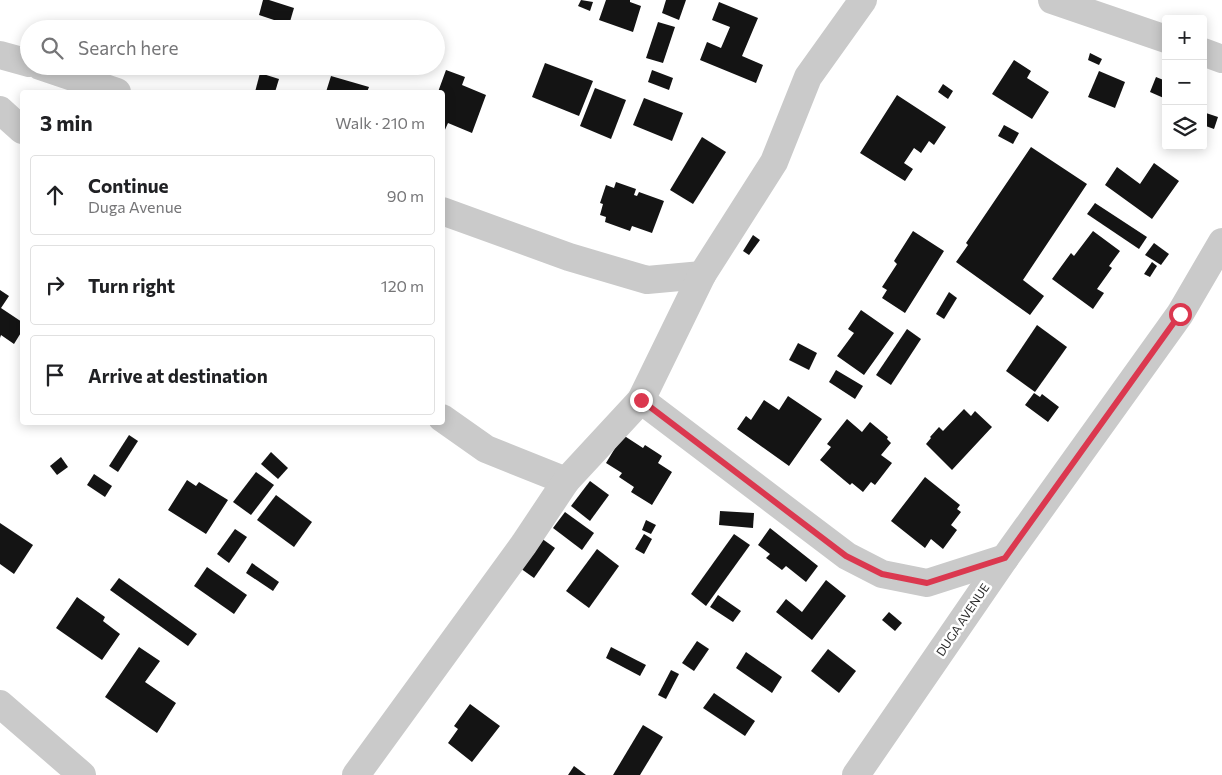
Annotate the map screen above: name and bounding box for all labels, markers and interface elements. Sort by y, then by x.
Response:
map controls [1162,15,1207,150]
button: + [1162,15,1207,60]
search box [20,20,445,75]
icon: search [38,34,66,62]
text: Search here [78,36,178,59]
button: − [1162,60,1207,105]
button: layers [1162,105,1207,150]
text: 3 min [40,110,93,135]
text: Walk · 210 m [335,113,425,132]
text: Continue [88,174,168,197]
icon: ahead [41,181,69,209]
text: 90 m [387,186,424,205]
text: Duga Avenue [88,197,182,216]
icon: right [41,271,69,299]
text: Turn right [88,274,175,297]
text: 120 m [381,276,424,295]
route start [1169,303,1192,326]
icon: arrive [41,361,69,389]
text: Arrive at destination [88,364,268,387]
route end [630,389,653,412]
street label: DUGA AVENUE [933,580,992,658]

